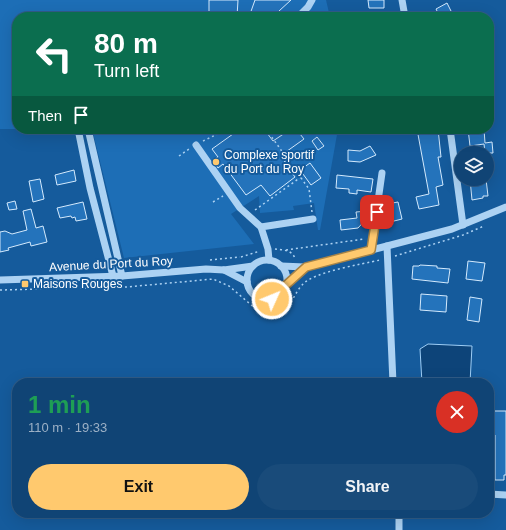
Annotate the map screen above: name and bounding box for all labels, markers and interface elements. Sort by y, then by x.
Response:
icon: left [28,28,80,80]
text: 80 m [94,28,158,59]
text: Turn left [94,61,159,81]
icon: arrive [70,104,92,126]
text: Then [28,107,62,124]
map controls [454,146,494,186]
button: layers [454,146,494,186]
place label: Complexe sportif du Port du Roy [224,148,315,176]
marker: Complexe sportif du Port du Roy [211,157,221,167]
pin [360,195,394,229]
icon: arrive [366,201,388,223]
street label: Avenue du Port du Roy [49,254,173,274]
place label: Maisons Rouges [33,277,122,291]
position arrow [251,278,293,320]
marker: Maisons Rouges [20,279,30,289]
text: 1 min [28,391,91,418]
button: close [436,391,478,433]
text: 110 m · 19:33 [28,420,107,435]
button: Exit [28,464,249,510]
button: Share [257,464,478,510]

